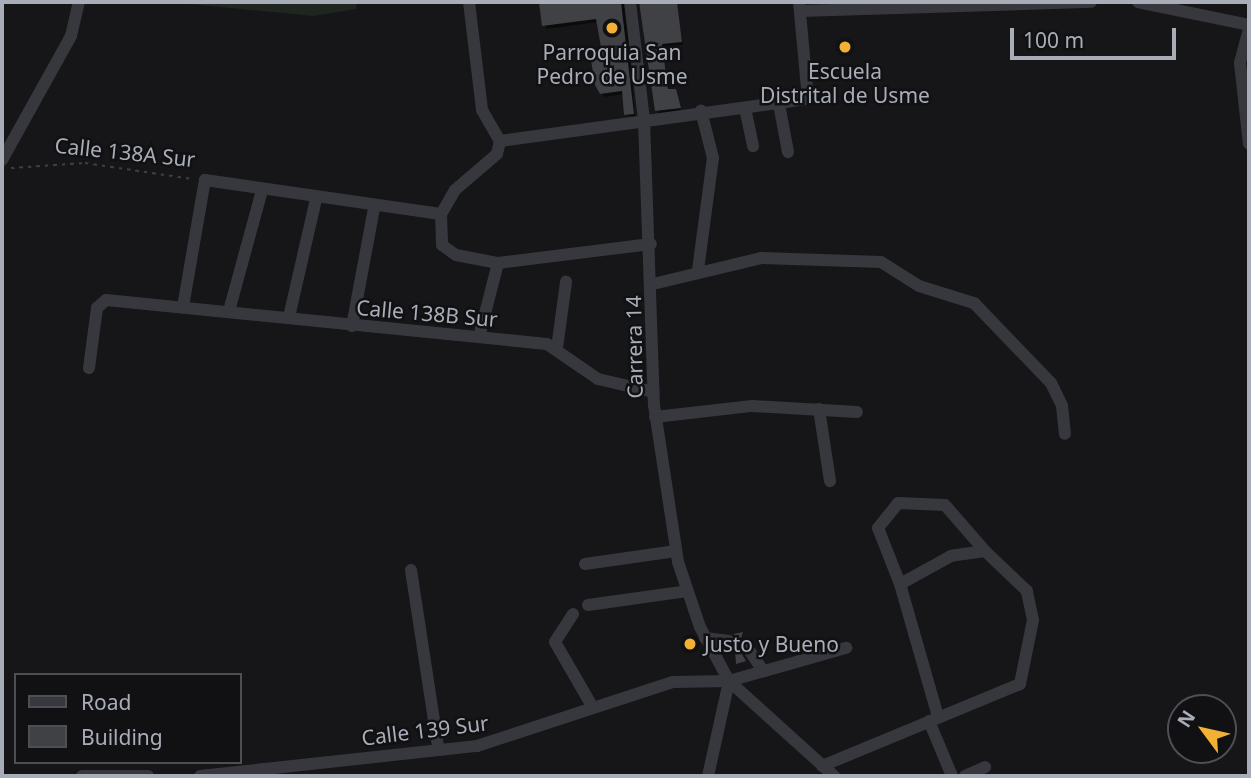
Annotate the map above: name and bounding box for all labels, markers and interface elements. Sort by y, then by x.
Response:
scale bar [1013,14,1179,58]
marker: Parroquia San Pedro de Usme [604,20,620,36]
text: 100 m [1023,26,1084,54]
place label: Parroquia San Pedro de Usme [537,39,687,89]
marker: Escuela Distrital de Usme [837,39,853,55]
place label: Escuela Distrital de Usme [760,58,930,108]
street label: Calle 138A Sur [53,132,197,172]
street label: Calle 138B Sur [355,294,499,332]
street label: Carrera 14 [621,295,647,399]
place label: Justo y Bueno [704,631,839,657]
marker: Justo y Bueno [682,636,698,652]
legend [14,673,242,764]
text: Road [81,688,131,716]
north arrow [1167,694,1237,764]
text: N [1171,705,1201,732]
street label: Calle 139 Sur [360,710,490,750]
text: Building [81,723,163,751]

